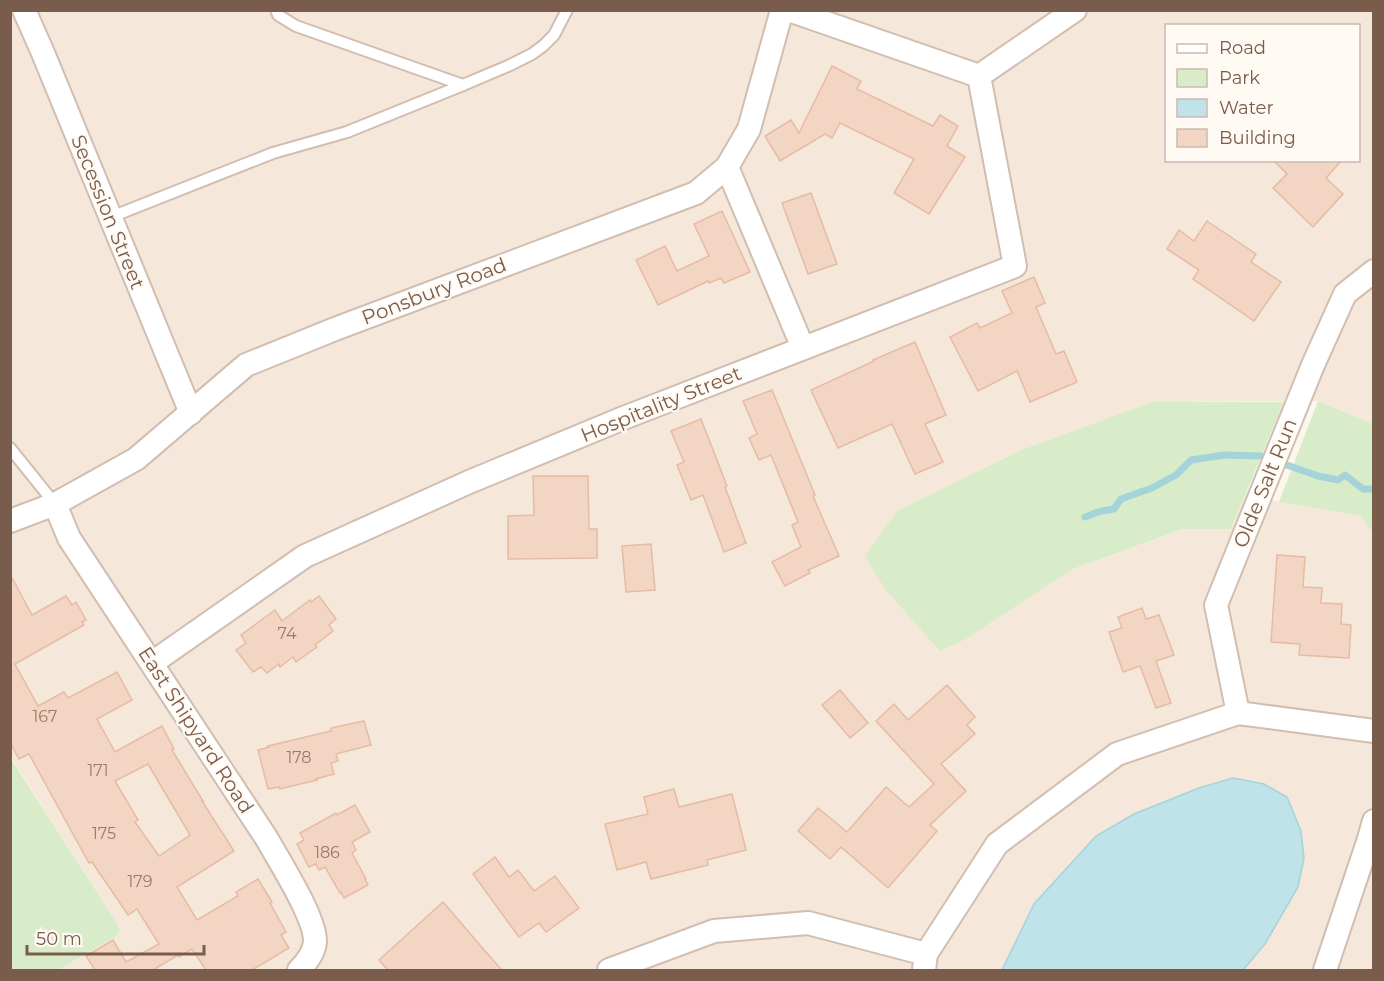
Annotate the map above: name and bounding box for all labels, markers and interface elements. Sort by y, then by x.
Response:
legend [1165,24,1360,162]
text: Road [1219,37,1266,59]
text: Park [1219,67,1260,89]
text: Water [1219,97,1274,119]
text: Building [1219,127,1296,149]
street label: Secession Street [66,131,150,293]
street label: Ponsbury Road [358,252,510,330]
street label: Hospitality Street [577,361,745,447]
street label: Olde Salt Run [1228,415,1302,551]
house number: 74 [278,624,297,643]
street label: East Shipyard Road [133,642,259,818]
house number: 167 [33,707,57,726]
house number: 178 [286,748,312,767]
house number: 171 [87,761,109,780]
house number: 175 [92,824,116,843]
house number: 186 [314,843,340,862]
house number: 179 [128,872,152,891]
scale bar [27,918,204,956]
text: 50 m [36,928,82,950]

